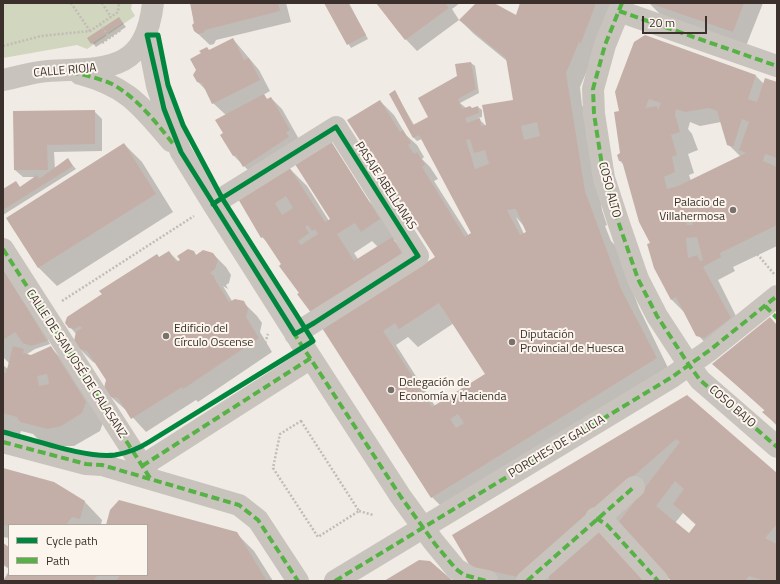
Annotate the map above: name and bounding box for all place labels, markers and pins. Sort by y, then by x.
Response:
place label: Palacio de Villahermosa [659,196,725,224]
marker: Palacio de Villahermosa [728,205,738,215]
place label: Edificio del Círculo Oscense [174,322,253,350]
place label: Diputación Provincial de Huesca [520,328,624,356]
marker: Edificio del Círculo Oscense [161,331,171,341]
marker: Diputación Provincial de Huesca [507,337,517,347]
place label: Delegación de Economía y Hacienda [399,376,506,404]
marker: Delegación de Economía y Hacienda [386,385,396,395]

